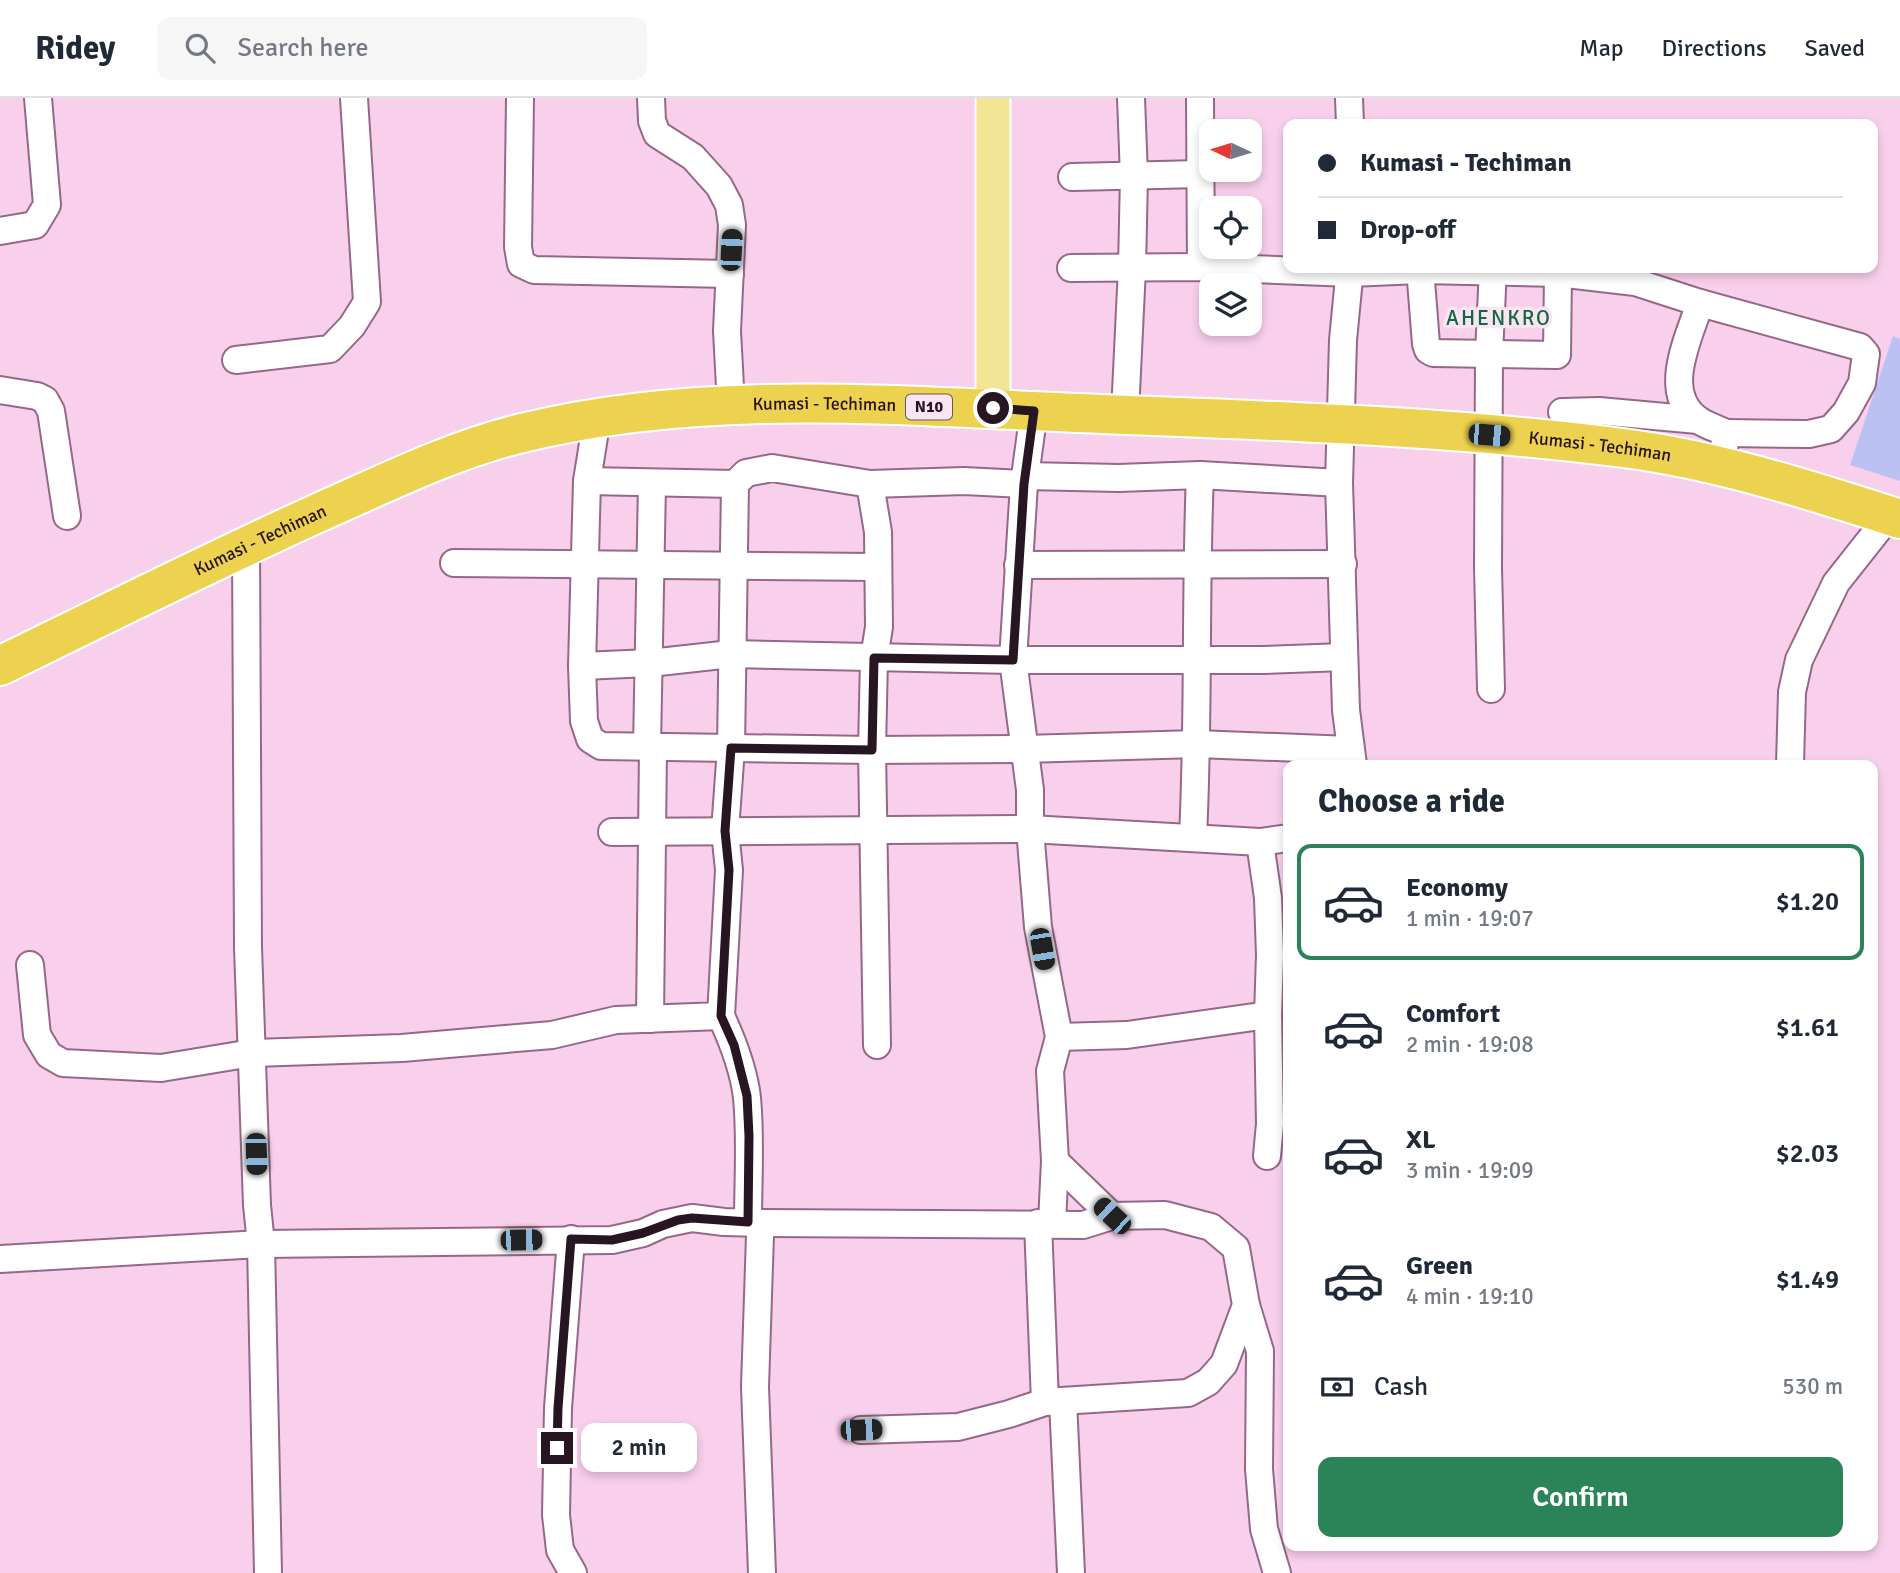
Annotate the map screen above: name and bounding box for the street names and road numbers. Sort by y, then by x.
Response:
street label: Kumasi - Techiman [752,392,897,416]
road number: N10 [906,394,952,420]
street label: Kumasi - Techiman [1528,427,1673,466]
street label: Kumasi - Techiman [190,500,330,580]

